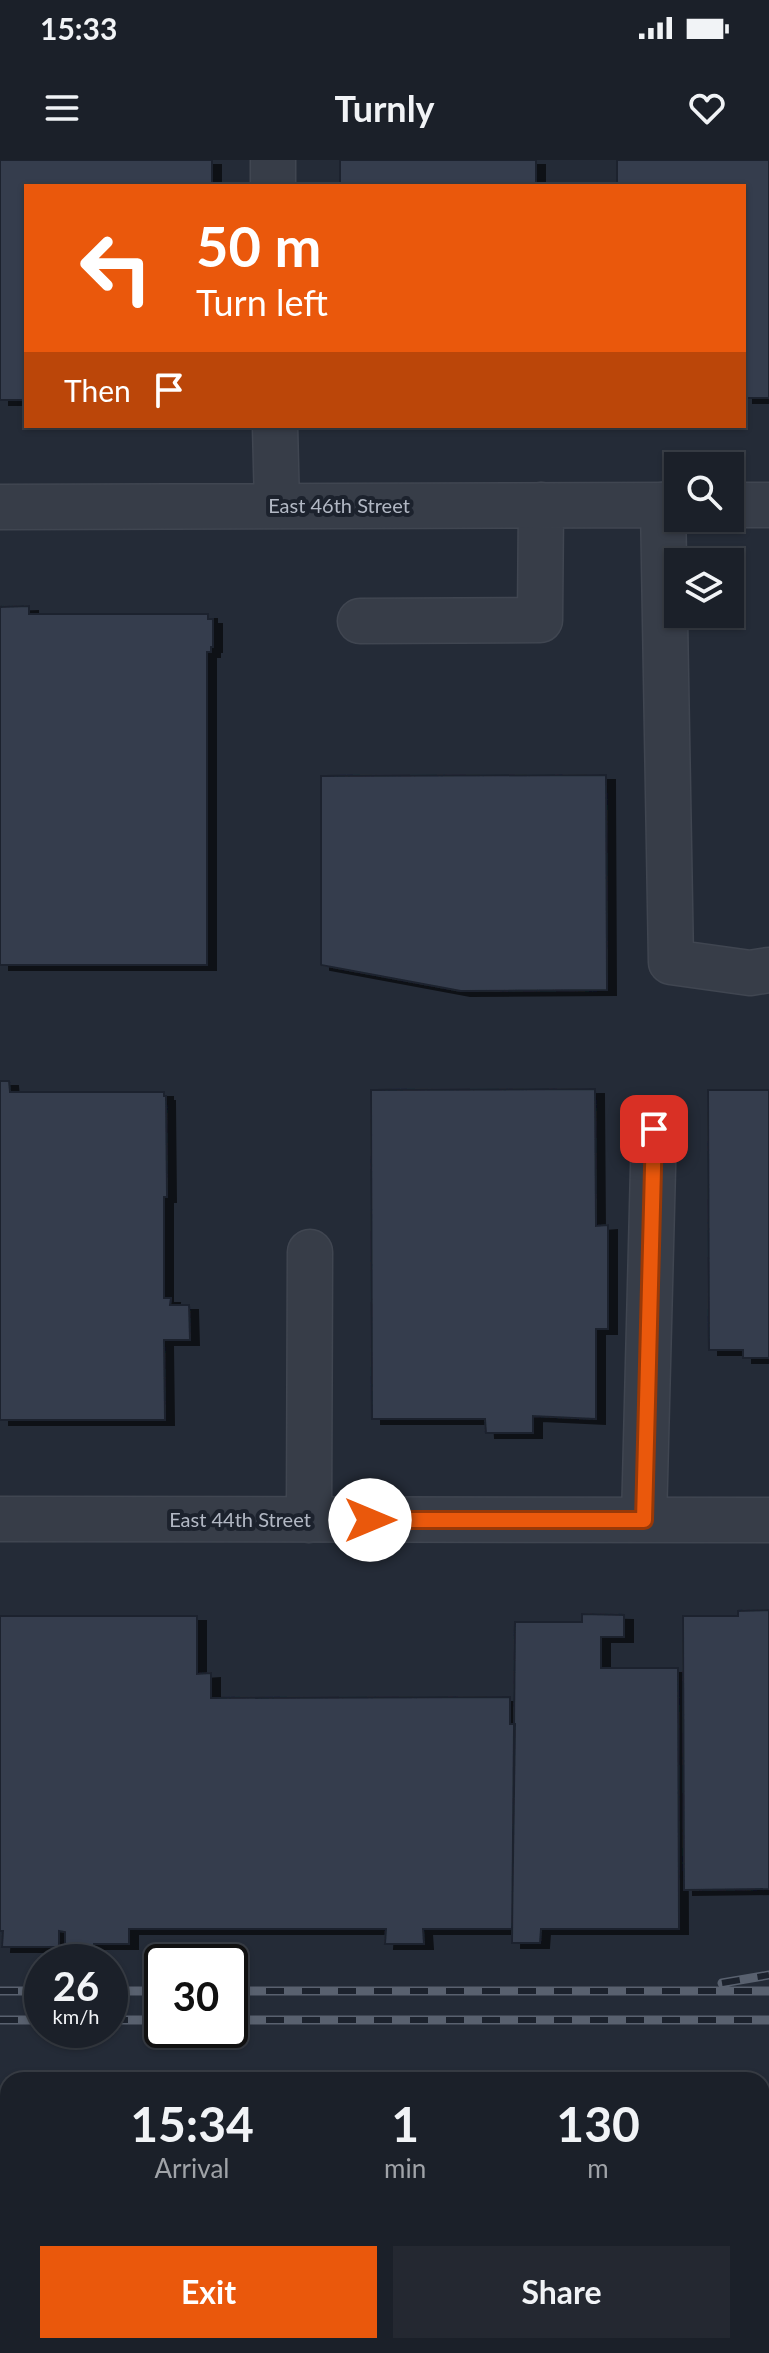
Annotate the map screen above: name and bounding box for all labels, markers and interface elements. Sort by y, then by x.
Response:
text: 15:33 [40,10,117,46]
icon: menu [40,86,84,130]
text: Turnly [334,86,435,130]
icon: heart [685,86,729,130]
text: 50 m [196,212,321,279]
icon: left [64,216,168,320]
text: Turn left [196,280,328,324]
icon: arrive [147,368,191,412]
text: Then [64,372,131,408]
map controls [664,452,744,628]
button: search [664,452,744,532]
street label: East 46th Street [268,493,410,517]
button: layers [664,548,744,628]
pin [620,1095,688,1163]
icon: arrive [632,1107,676,1151]
position arrow [328,1478,412,1562]
street label: East 44th Street [169,1507,311,1531]
speed limit sign: 30 [144,1944,248,2048]
text: 26 [53,1962,99,2010]
text: km/h [53,2004,99,2028]
text: 15:34 [130,2095,254,2152]
text: 1 [391,2095,419,2152]
text: 130 [556,2095,640,2152]
text: Arrival [155,2152,229,2184]
text: min [384,2152,426,2184]
text: m [587,2152,609,2184]
button: Exit [40,2246,377,2338]
button: Share [393,2246,730,2338]

